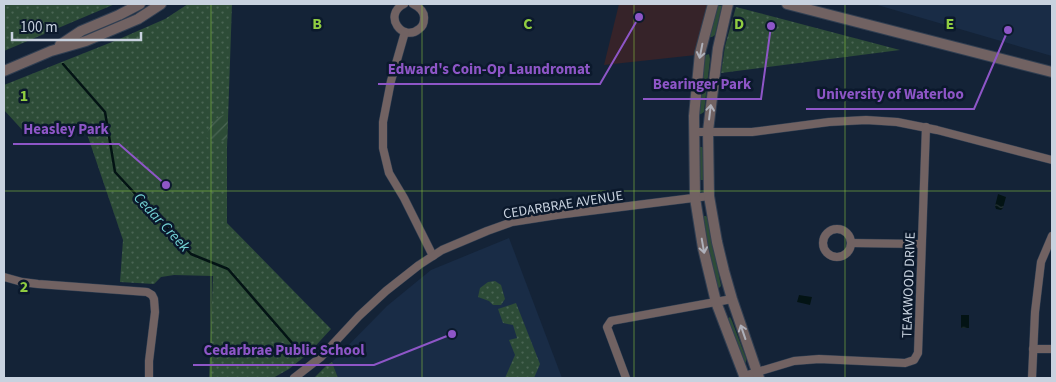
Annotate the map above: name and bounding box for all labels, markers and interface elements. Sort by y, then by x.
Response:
scale bar [12,10,141,42]
text: B [312,13,322,35]
text: C [523,13,533,35]
text: D [734,13,744,35]
text: E [946,13,954,35]
text: 100 m [20,17,58,38]
one-way arrow [696,43,705,59]
callout: Edward's Coin-Op Laundromat [378,54,600,84]
text: Edward's Coin-Op Laundromat [388,59,591,80]
callout: Bearinger Park [643,69,761,99]
text: Bearinger Park [653,74,752,95]
callout: University of Waterloo [806,79,974,109]
text: University of Waterloo [816,84,964,105]
text: 1 [20,85,28,107]
one-way arrow [705,105,715,121]
callout: Heasley Park [13,114,119,144]
text: Heasley Park [23,119,110,140]
street label: CEDARBRAE AVENUE [502,186,624,224]
water label: Cedar Creek [129,188,195,257]
street label: TEAKWOOD DRIVE [897,232,921,338]
one-way arrow [698,238,708,254]
text: 2 [20,276,28,298]
one-way arrow [738,325,748,341]
callout: Cedarbrae Public School [193,335,374,365]
text: Cedarbrae Public School [203,340,365,361]

